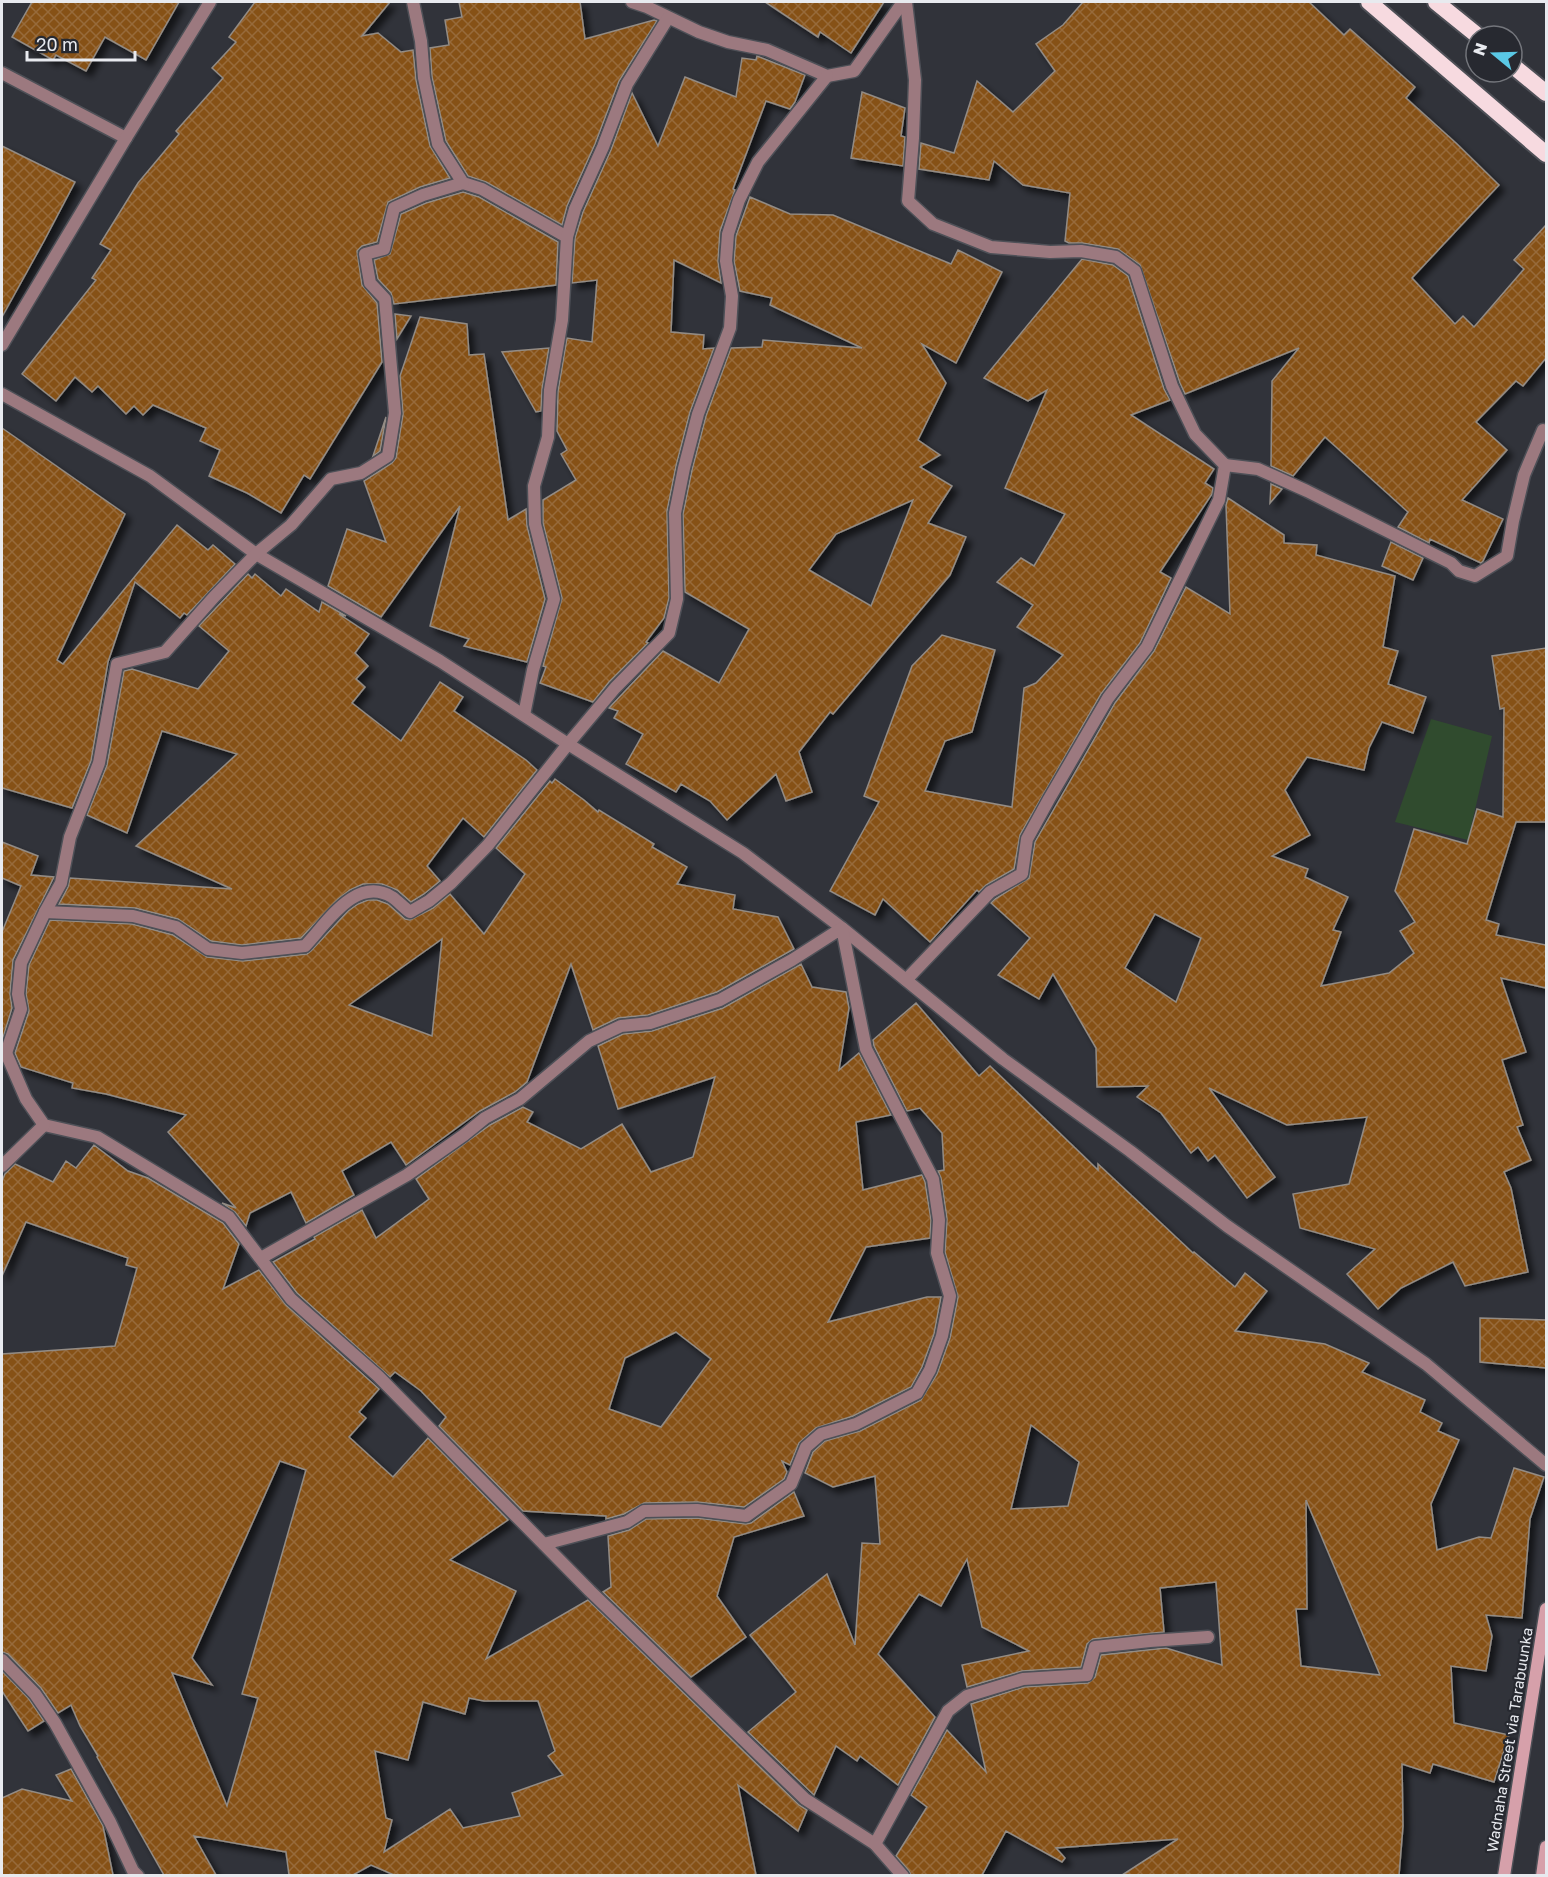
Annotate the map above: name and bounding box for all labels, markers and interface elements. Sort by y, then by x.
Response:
scale bar [27,24,135,62]
north arrow [1464,24,1524,84]
text: 20 m [36,33,78,55]
text: N [1468,40,1491,58]
street label: Wadnaha Street via Tarabuunka [1482,1626,1536,1854]

